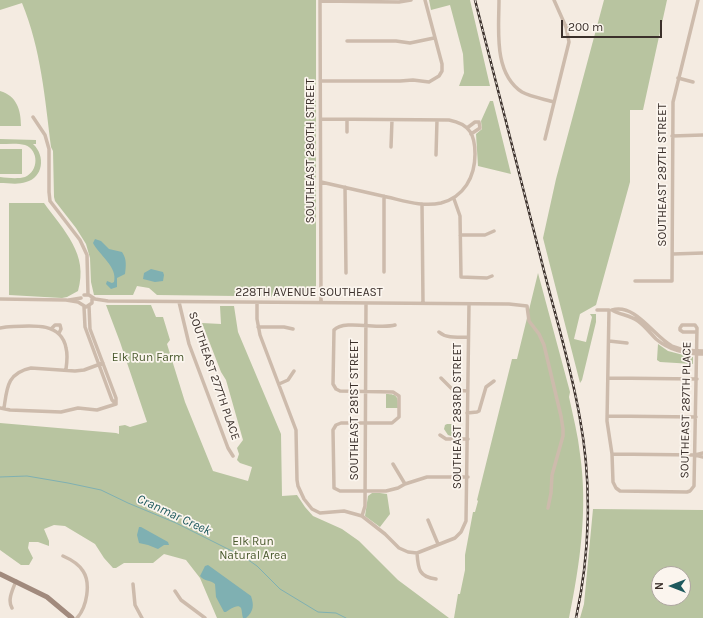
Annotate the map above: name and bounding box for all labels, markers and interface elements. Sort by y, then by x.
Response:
scale bar [563,12,664,38]
text: 200 m [568,20,603,34]
street label: SOUTHEAST 280TH STREET [304,78,318,224]
street label: SOUTHEAST 287TH STREET [656,103,670,247]
street label: 228TH AVENUE SOUTHEAST [235,286,383,300]
street label: SOUTHEAST 277TH PLACE [185,310,243,442]
street label: SOUTHEAST 281ST STREET [348,339,362,481]
street label: SOUTHEAST 287TH PLACE [678,342,694,478]
street label: SOUTHEAST 283RD STREET [451,343,465,489]
park label: Elk Run Farm [112,351,184,365]
water label: Cranmar Creek [134,491,214,539]
park label: Elk Run Natural Area [219,535,287,563]
north arrow [651,566,691,606]
text: N [653,582,666,590]

